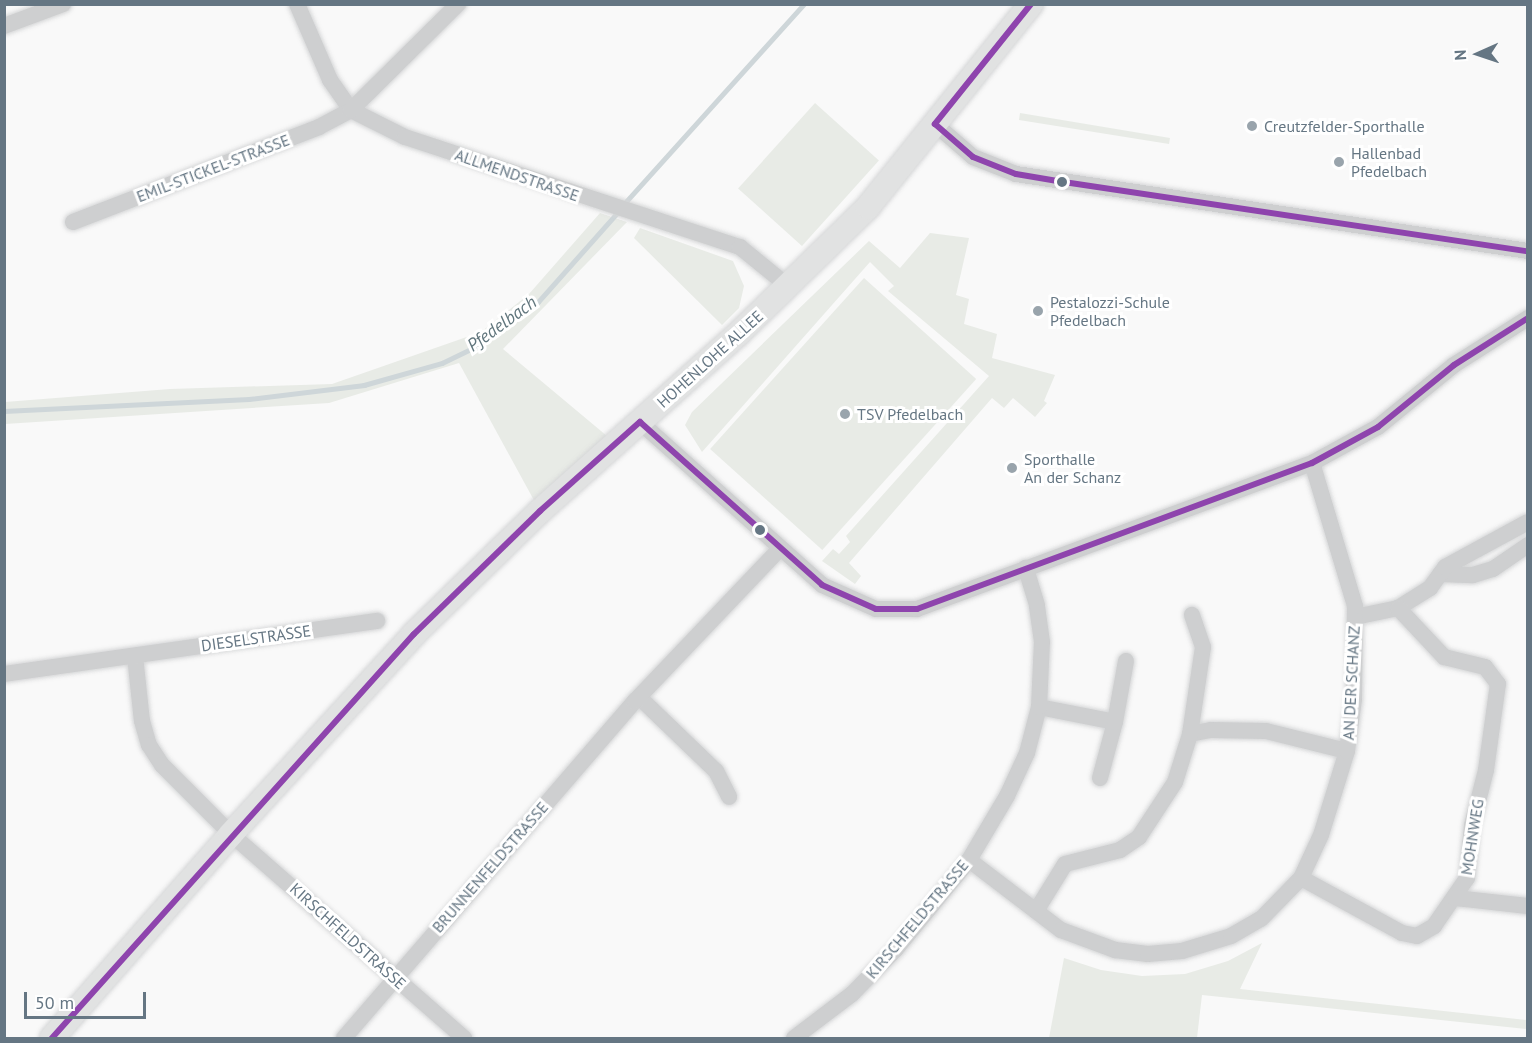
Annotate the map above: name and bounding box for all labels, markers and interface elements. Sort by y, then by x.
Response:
north arrow [1448,24,1508,84]
text: N [1450,49,1470,61]
place label: Creutzfelder-Sporthalle [1264,116,1425,136]
marker: Creutzfelder-Sporthalle [1245,119,1259,133]
street label: EMIL-STICKEL-STRASSE [134,130,292,206]
place label: Hallenbad Pfedelbach [1351,143,1427,181]
street label: ALLMENDSTRASSE [453,145,581,205]
marker: Hallenbad Pfedelbach [1332,155,1346,169]
unlabelled marker [1056,176,1068,188]
water label: Pfedelbach [463,292,541,356]
place label: Pestalozzi-Schule Pfedelbach [1050,292,1170,330]
marker: Pestalozzi-Schule Pfedelbach [1031,304,1045,318]
street label: HOHENLOHE ALLEE [653,306,767,412]
place label: TSV Pfedelbach [857,404,964,424]
marker: TSV Pfedelbach [838,407,852,421]
place label: Sporthalle An der Schanz [1024,449,1121,487]
marker: Sporthalle An der Schanz [1005,461,1019,475]
unlabelled marker [754,524,766,536]
street label: DIESELSTRASSE [200,621,312,655]
street label: AN DER SCHANZ [1338,625,1364,741]
street label: BRUNNENFELDSTRASSE [428,798,552,936]
street label: MOHNWEG [1457,798,1487,876]
street label: KIRSCHFELDSTRASSE [862,856,972,982]
street label: KIRSCHFELDSTRASSE [286,879,410,993]
scale bar [27,980,148,1018]
text: 50 m [35,991,74,1014]

